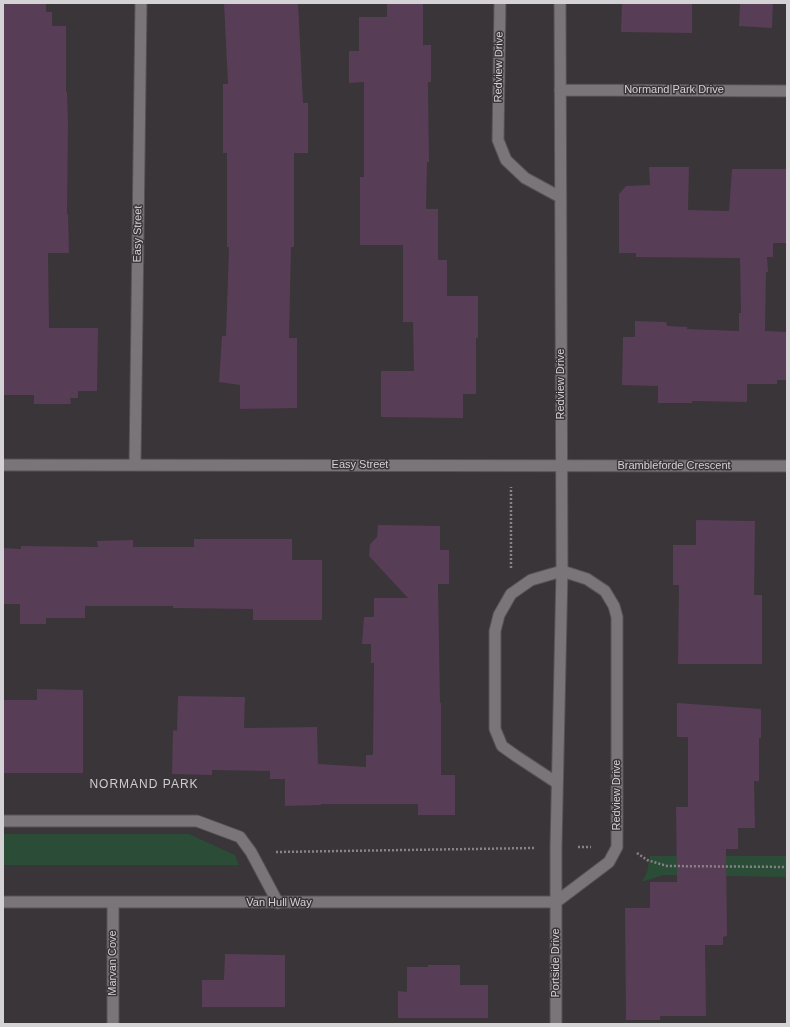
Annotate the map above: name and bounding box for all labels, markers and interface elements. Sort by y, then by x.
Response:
street label: Redview Drive [492,31,506,103]
street label: Normand Park Drive [624,83,724,97]
street label: Easy Street [131,205,145,263]
street label: Redview Drive [554,349,568,419]
street label: Easy Street [332,458,388,472]
street label: Brambleforde Crescent [617,459,731,473]
street label: Redview Drive [610,760,624,830]
district label: NORMAND PARK [89,778,199,792]
street label: Van Hull Way [246,896,312,910]
street label: Portside Drive [549,928,563,998]
street label: Marvan Cove [106,930,120,996]

